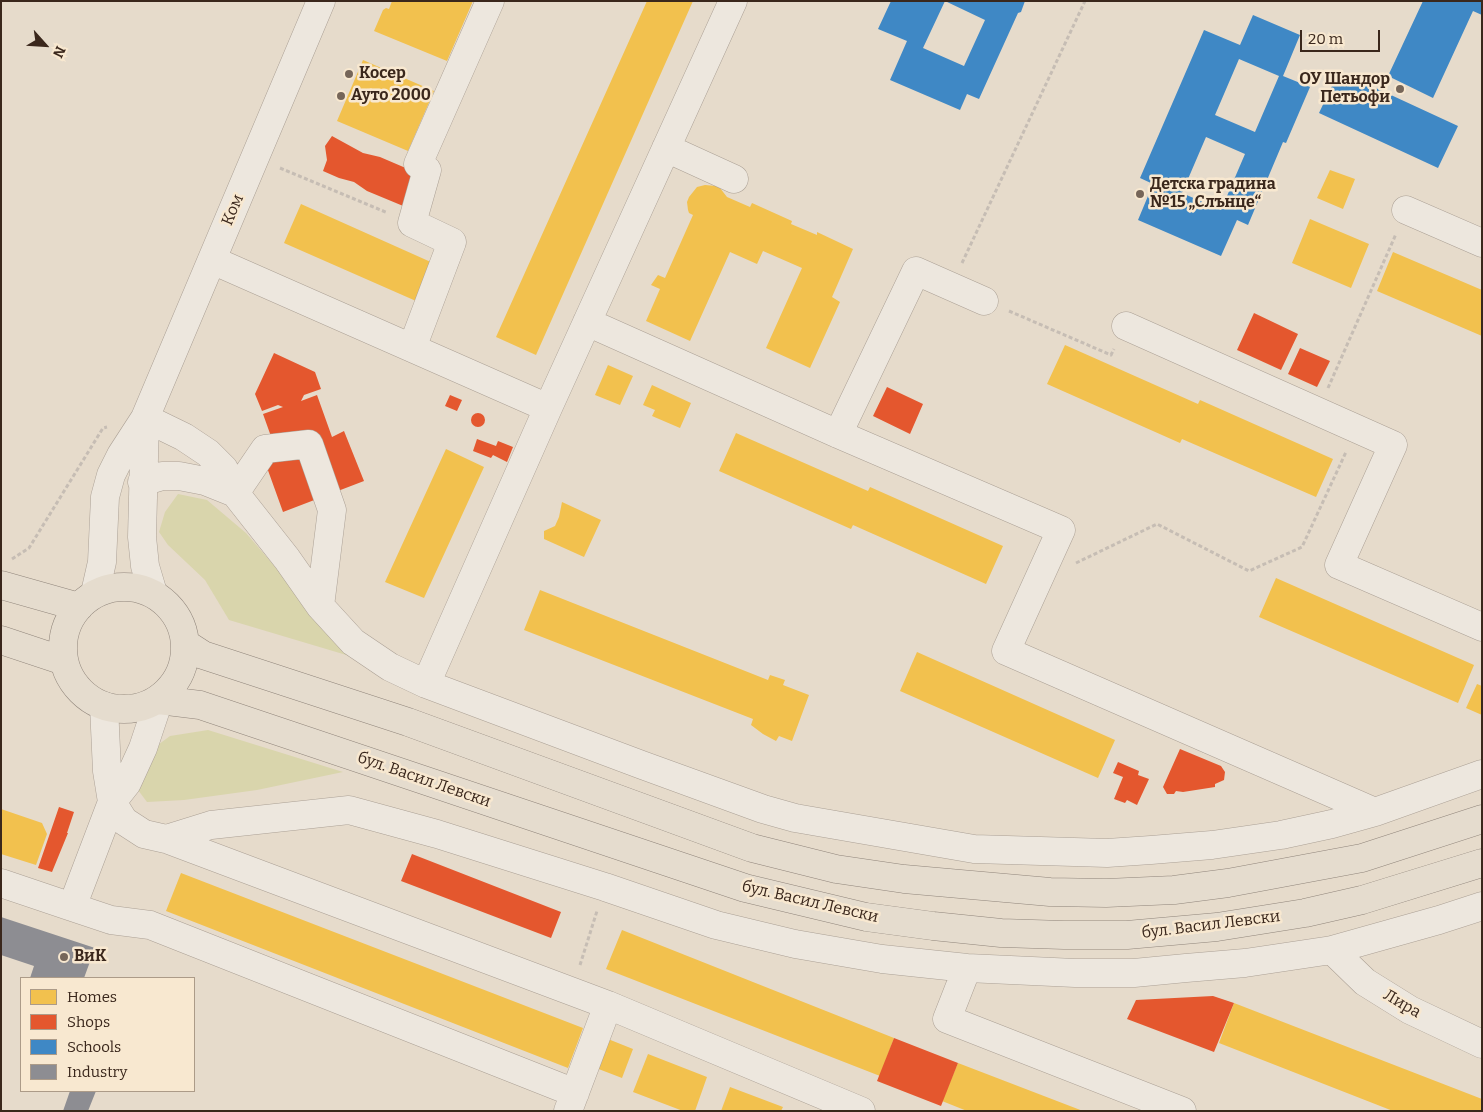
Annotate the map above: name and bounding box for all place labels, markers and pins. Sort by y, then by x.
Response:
place label: Косер [359,64,406,84]
marker: Косер [343,68,355,80]
place label: ОУ Шандор Петьофи [1299,70,1390,108]
marker: ОУ Шандор Петьофи [1394,83,1406,95]
place label: Ауто 2000 [351,86,431,106]
marker: Ауто 2000 [335,90,347,102]
place label: Детска градина №15 „Слънце“ [1150,175,1276,213]
marker: Детска градина №15 „Слънце“ [1134,188,1146,200]
place label: ВиК [74,947,106,967]
marker: ВиК [58,951,70,963]

